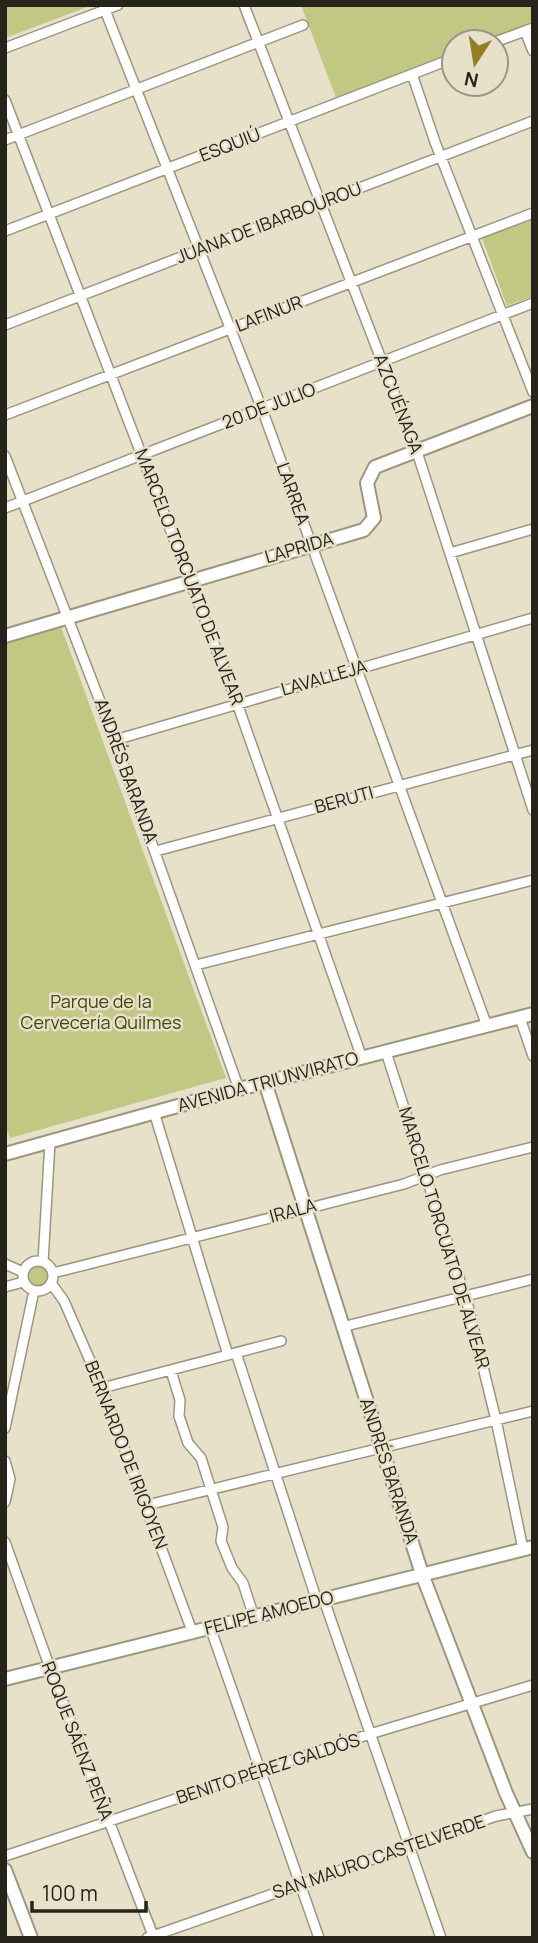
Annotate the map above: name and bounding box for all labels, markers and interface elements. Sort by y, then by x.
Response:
north arrow [440,28,510,98]
text: N [462,65,481,94]
street label: ESQUIÚ [196,122,264,167]
street label: JUANA DE IBARBOUROU [172,176,365,269]
street label: LAFINUR [232,289,306,337]
street label: AZCUÉNAGA [369,350,429,458]
street label: 20 DE JULIO [219,376,319,434]
street label: MARCELO TORCUATO DE ALVEAR [130,445,250,708]
street label: LARREA [272,459,317,529]
street label: LAPRIDA [262,526,336,568]
street label: LAVALLEJA [278,653,370,701]
street label: ANDRÉS BARANDA [90,695,164,847]
street label: BERUTI [312,780,376,818]
park label: Parque de la Cervecería Quilmes [21,989,182,1034]
street label: AVENIDA TRIUNVIRATO [175,1045,361,1117]
street label: MARCELO TORCUATO DE ALVEAR [394,1104,496,1372]
street label: IRALA [267,1192,319,1228]
street label: BERNARDO DE IRIGOYEN [80,1357,174,1552]
street label: ANDRÉS BARANDA [355,1395,425,1547]
street label: FELIPE AMOEDO [202,1584,336,1640]
street label: ROQUE SÁENZ PEÑA [37,1658,120,1824]
street label: BENITO PÉREZ GALDÓS [173,1727,363,1809]
street label: SAN MAURO CASTELVERDE [269,1808,488,1904]
scale bar [32,1870,145,1914]
text: 100 m [42,1879,98,1907]

